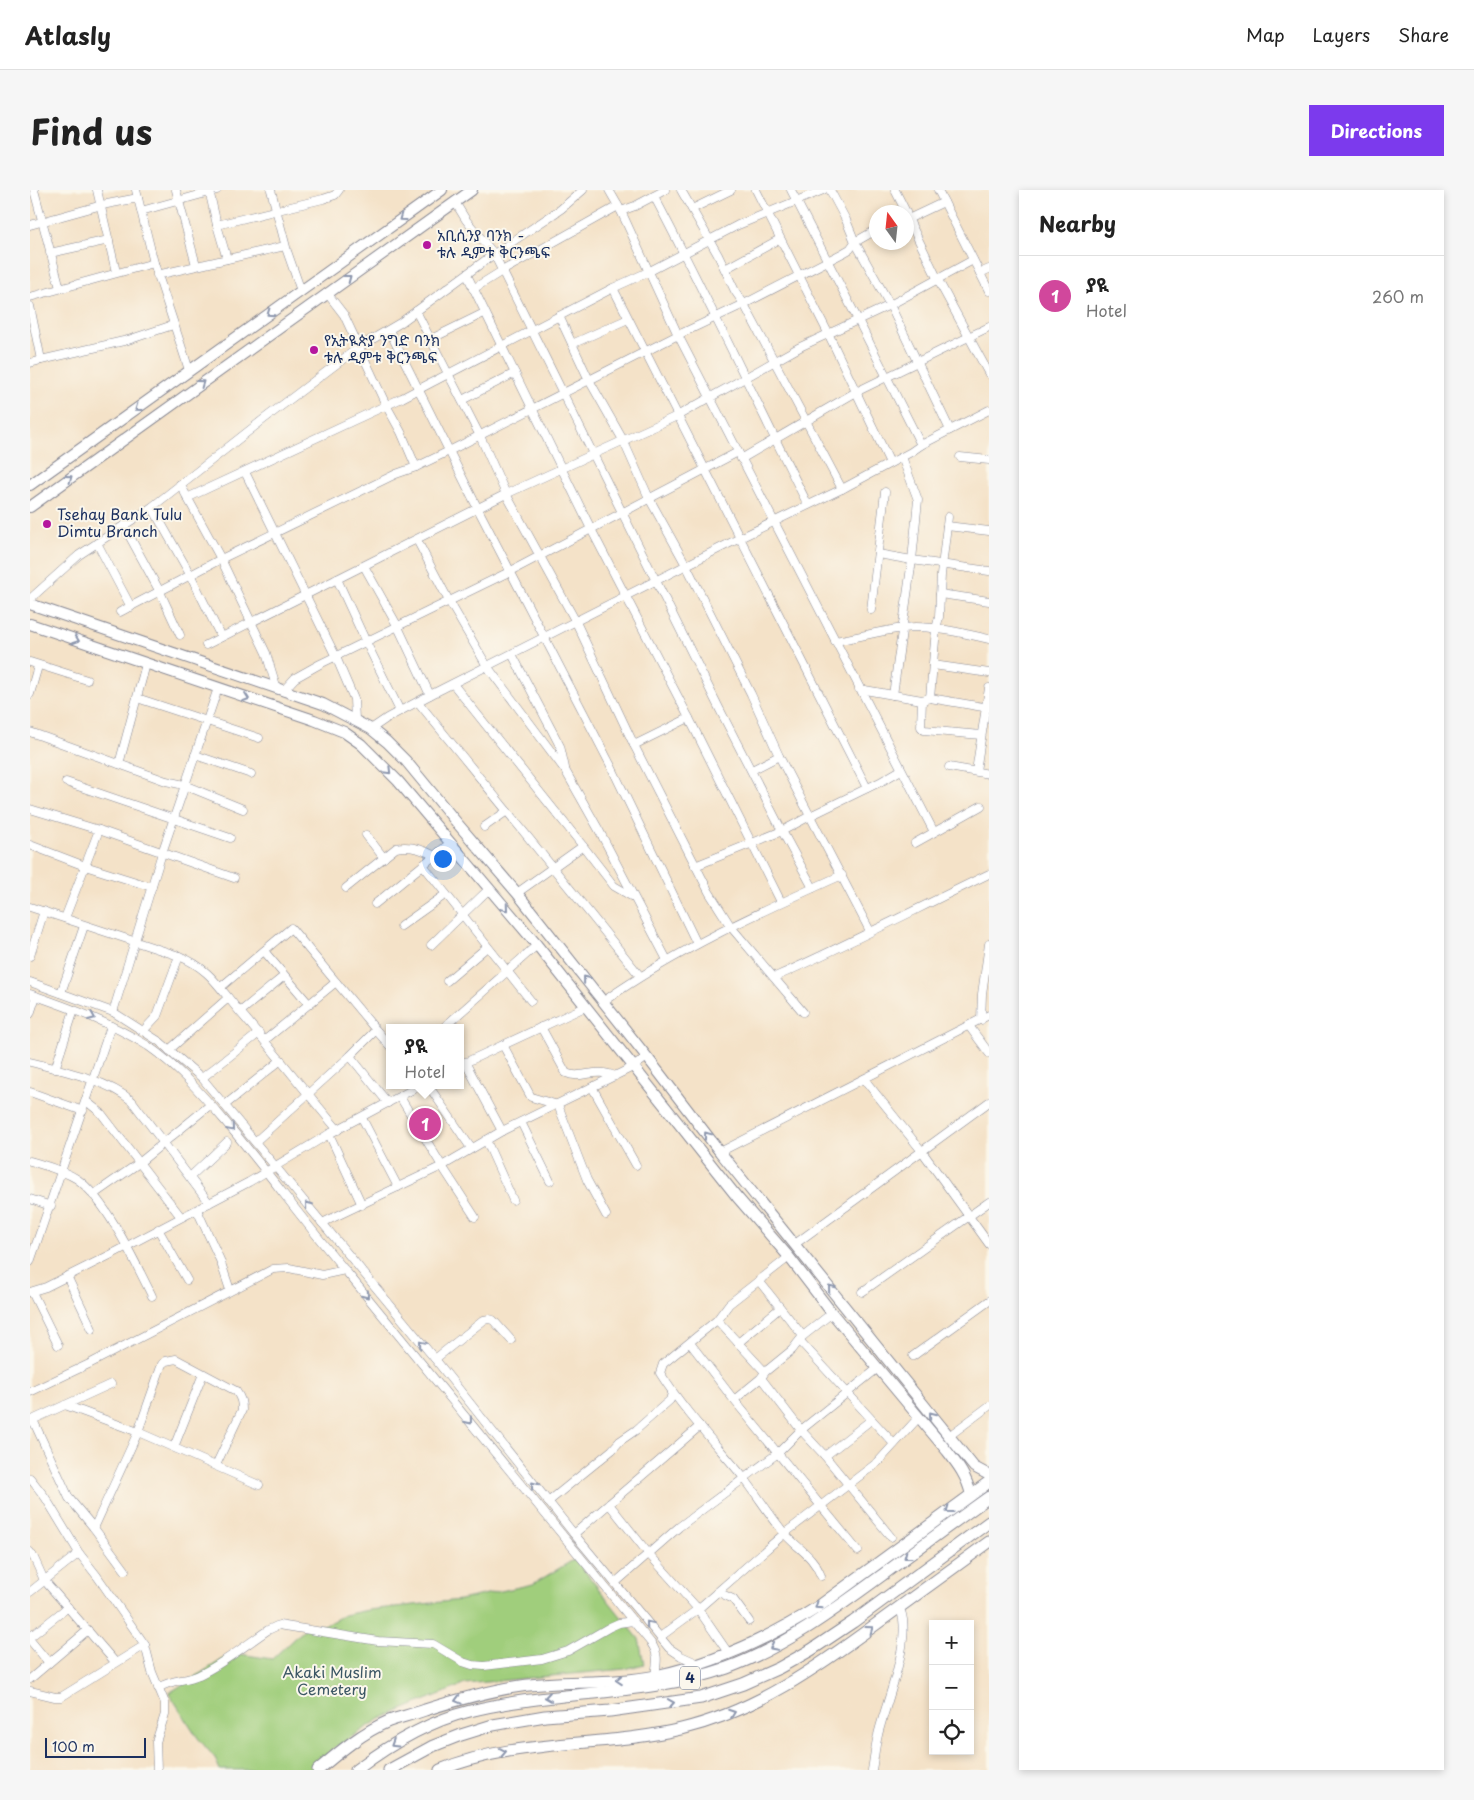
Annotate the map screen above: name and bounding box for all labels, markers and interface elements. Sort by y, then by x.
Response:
text: Atlasly [25,17,111,53]
text: Map [1246,21,1285,48]
text: Layers [1313,21,1370,48]
text: Share [1398,21,1449,48]
text: Find us [30,104,152,157]
button: Directions [1309,105,1444,156]
north arrow [869,205,914,250]
text: Nearby [1039,207,1116,239]
one-way arrow [398,212,408,221]
place label: አቢሲንያ ባንክ - ቱሉ ዲምቱ ቅርንጫፍ [437,223,551,263]
marker: አቢሲንያ ባንክ - ቱሉ ዲምቱ ቅርንጫፍ [421,239,433,251]
text: ያዪ [1086,270,1109,298]
one-way arrow [342,276,351,284]
text: 1 [1051,284,1059,308]
text: 260 m [1372,284,1424,308]
text: Hotel [1086,298,1127,322]
one-way arrow [266,307,276,316]
place label: የኢትዪጵያ ንግድ ባንክ ቱሉ ዲምቱ ቅርንጫፍ [324,328,440,368]
marker: የኢትዪጵያ ንግድ ባንክ ቱሉ ዲምቱ ቅርንጫፍ [308,344,320,356]
one-way arrow [195,380,205,389]
one-way arrow [135,402,144,410]
one-way arrow [64,475,73,484]
place label: Tsehay Bank Tulu Dimtu Branch [57,502,182,542]
marker: Tsehay Bank Tulu Dimtu Branch [41,518,53,530]
one-way arrow [71,634,80,644]
one-way arrow [242,692,250,702]
one-way arrow [382,766,391,775]
your location [430,846,456,872]
one-way arrow [499,903,508,912]
one-way arrow [582,975,591,984]
one-way arrow [87,1011,96,1022]
popup [386,1024,464,1089]
text: ያዪ [405,1031,428,1059]
text: Hotel [405,1059,445,1083]
pin: 1 [409,1105,441,1143]
one-way arrow [225,1123,234,1132]
one-way arrow [704,1132,712,1141]
one-way arrow [305,1202,313,1211]
one-way arrow [827,1285,836,1294]
one-way arrow [361,1289,369,1298]
one-way arrow [420,1341,428,1350]
one-way arrow [930,1412,938,1421]
one-way arrow [463,1416,472,1425]
one-way arrow [532,1482,540,1491]
one-way arrow [946,1504,955,1513]
one-way arrow [904,1551,913,1559]
one-way arrow [815,1600,824,1609]
one-way arrow [645,1620,654,1629]
map controls [929,1620,974,1755]
button: + [929,1620,974,1665]
one-way arrow [864,1626,873,1634]
one-way arrow [769,1641,778,1651]
park label: Akaki Muslim Cemetery [282,1660,382,1700]
button: − [929,1665,974,1710]
road number: 4 [680,1666,700,1690]
one-way arrow [615,1674,623,1685]
one-way arrow [543,1691,551,1702]
one-way arrow [454,1694,463,1705]
one-way arrow [667,1699,676,1709]
one-way arrow [727,1709,735,1719]
button: locate [929,1710,974,1755]
scale bar [45,1735,146,1758]
text: 100 m [52,1736,95,1757]
one-way arrow [390,1738,399,1748]
one-way arrow [499,1747,508,1757]

